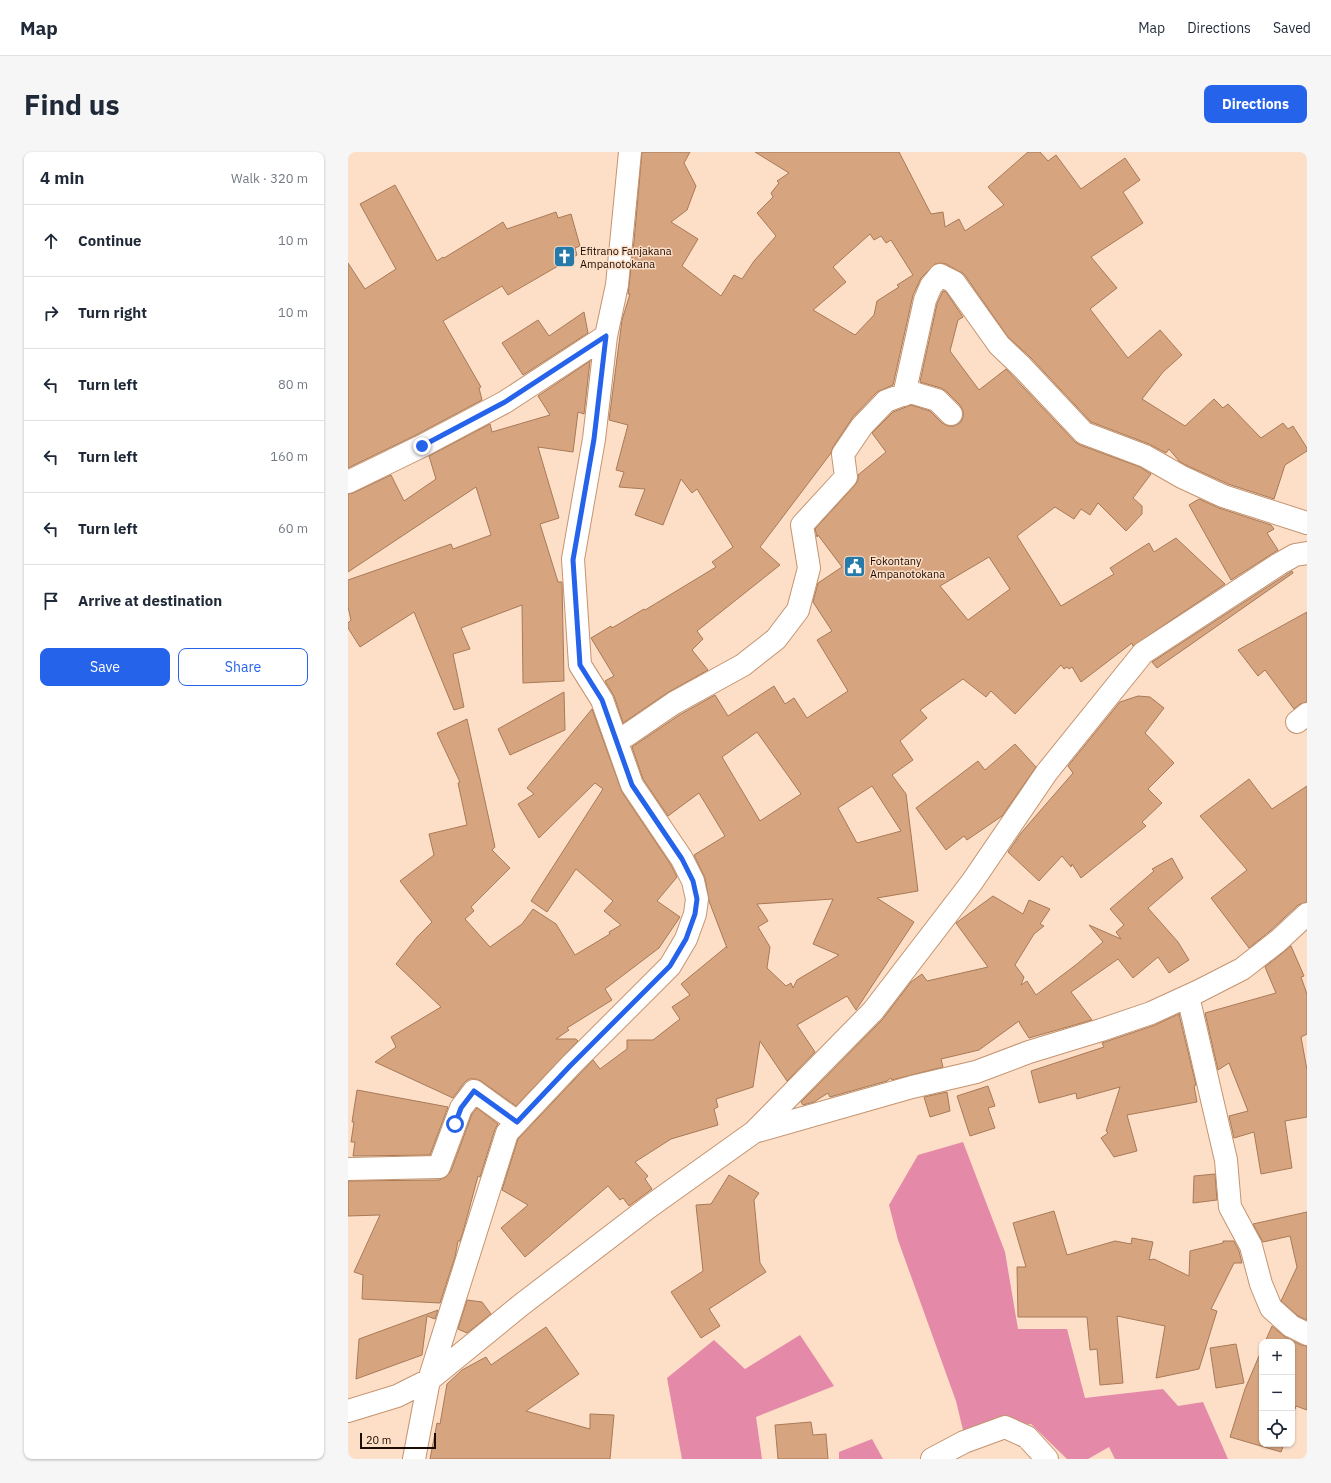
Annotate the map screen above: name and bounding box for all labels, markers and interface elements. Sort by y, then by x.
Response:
text: Map [20,16,58,40]
text: Map [1138,19,1165,37]
text: Directions [1187,19,1251,37]
text: Saved [1273,19,1311,37]
button: Directions [1204,85,1307,123]
text: Find us [24,86,120,123]
text: 4 min [40,167,84,189]
text: Walk · 320 m [231,170,308,187]
icon: ahead [40,230,62,252]
text: Continue [78,231,142,250]
text: 10 m [278,232,308,249]
church icon: Efitrano Fanjakana Ampanotokana [552,244,578,270]
place label: Efitrano Fanjakana Ampanotokana [580,244,672,271]
icon: right [40,302,62,324]
text: Turn right [78,303,147,322]
text: 10 m [278,304,308,321]
icon: left [40,374,62,396]
text: Turn left [78,375,138,394]
text: 80 m [278,376,308,393]
route end [413,437,431,455]
icon: left [40,446,62,468]
text: Turn left [78,447,138,466]
text: 160 m [270,448,308,465]
icon: left [40,518,62,540]
text: Turn left [78,519,138,538]
text: 60 m [278,520,308,537]
public building icon: Fokontany Ampanotokana [841,554,867,580]
place label: Fokontany Ampanotokana [870,554,945,581]
icon: arrive [40,590,62,612]
text: Arrive at destination [78,591,222,610]
button: Save [40,648,170,686]
button: Share [178,648,308,686]
route start [446,1115,464,1133]
map controls [1259,1339,1295,1447]
button: + [1259,1339,1295,1375]
button: − [1259,1375,1295,1411]
button: locate [1259,1411,1295,1447]
scale bar [360,1431,436,1450]
text: 20 m [366,1433,391,1447]

